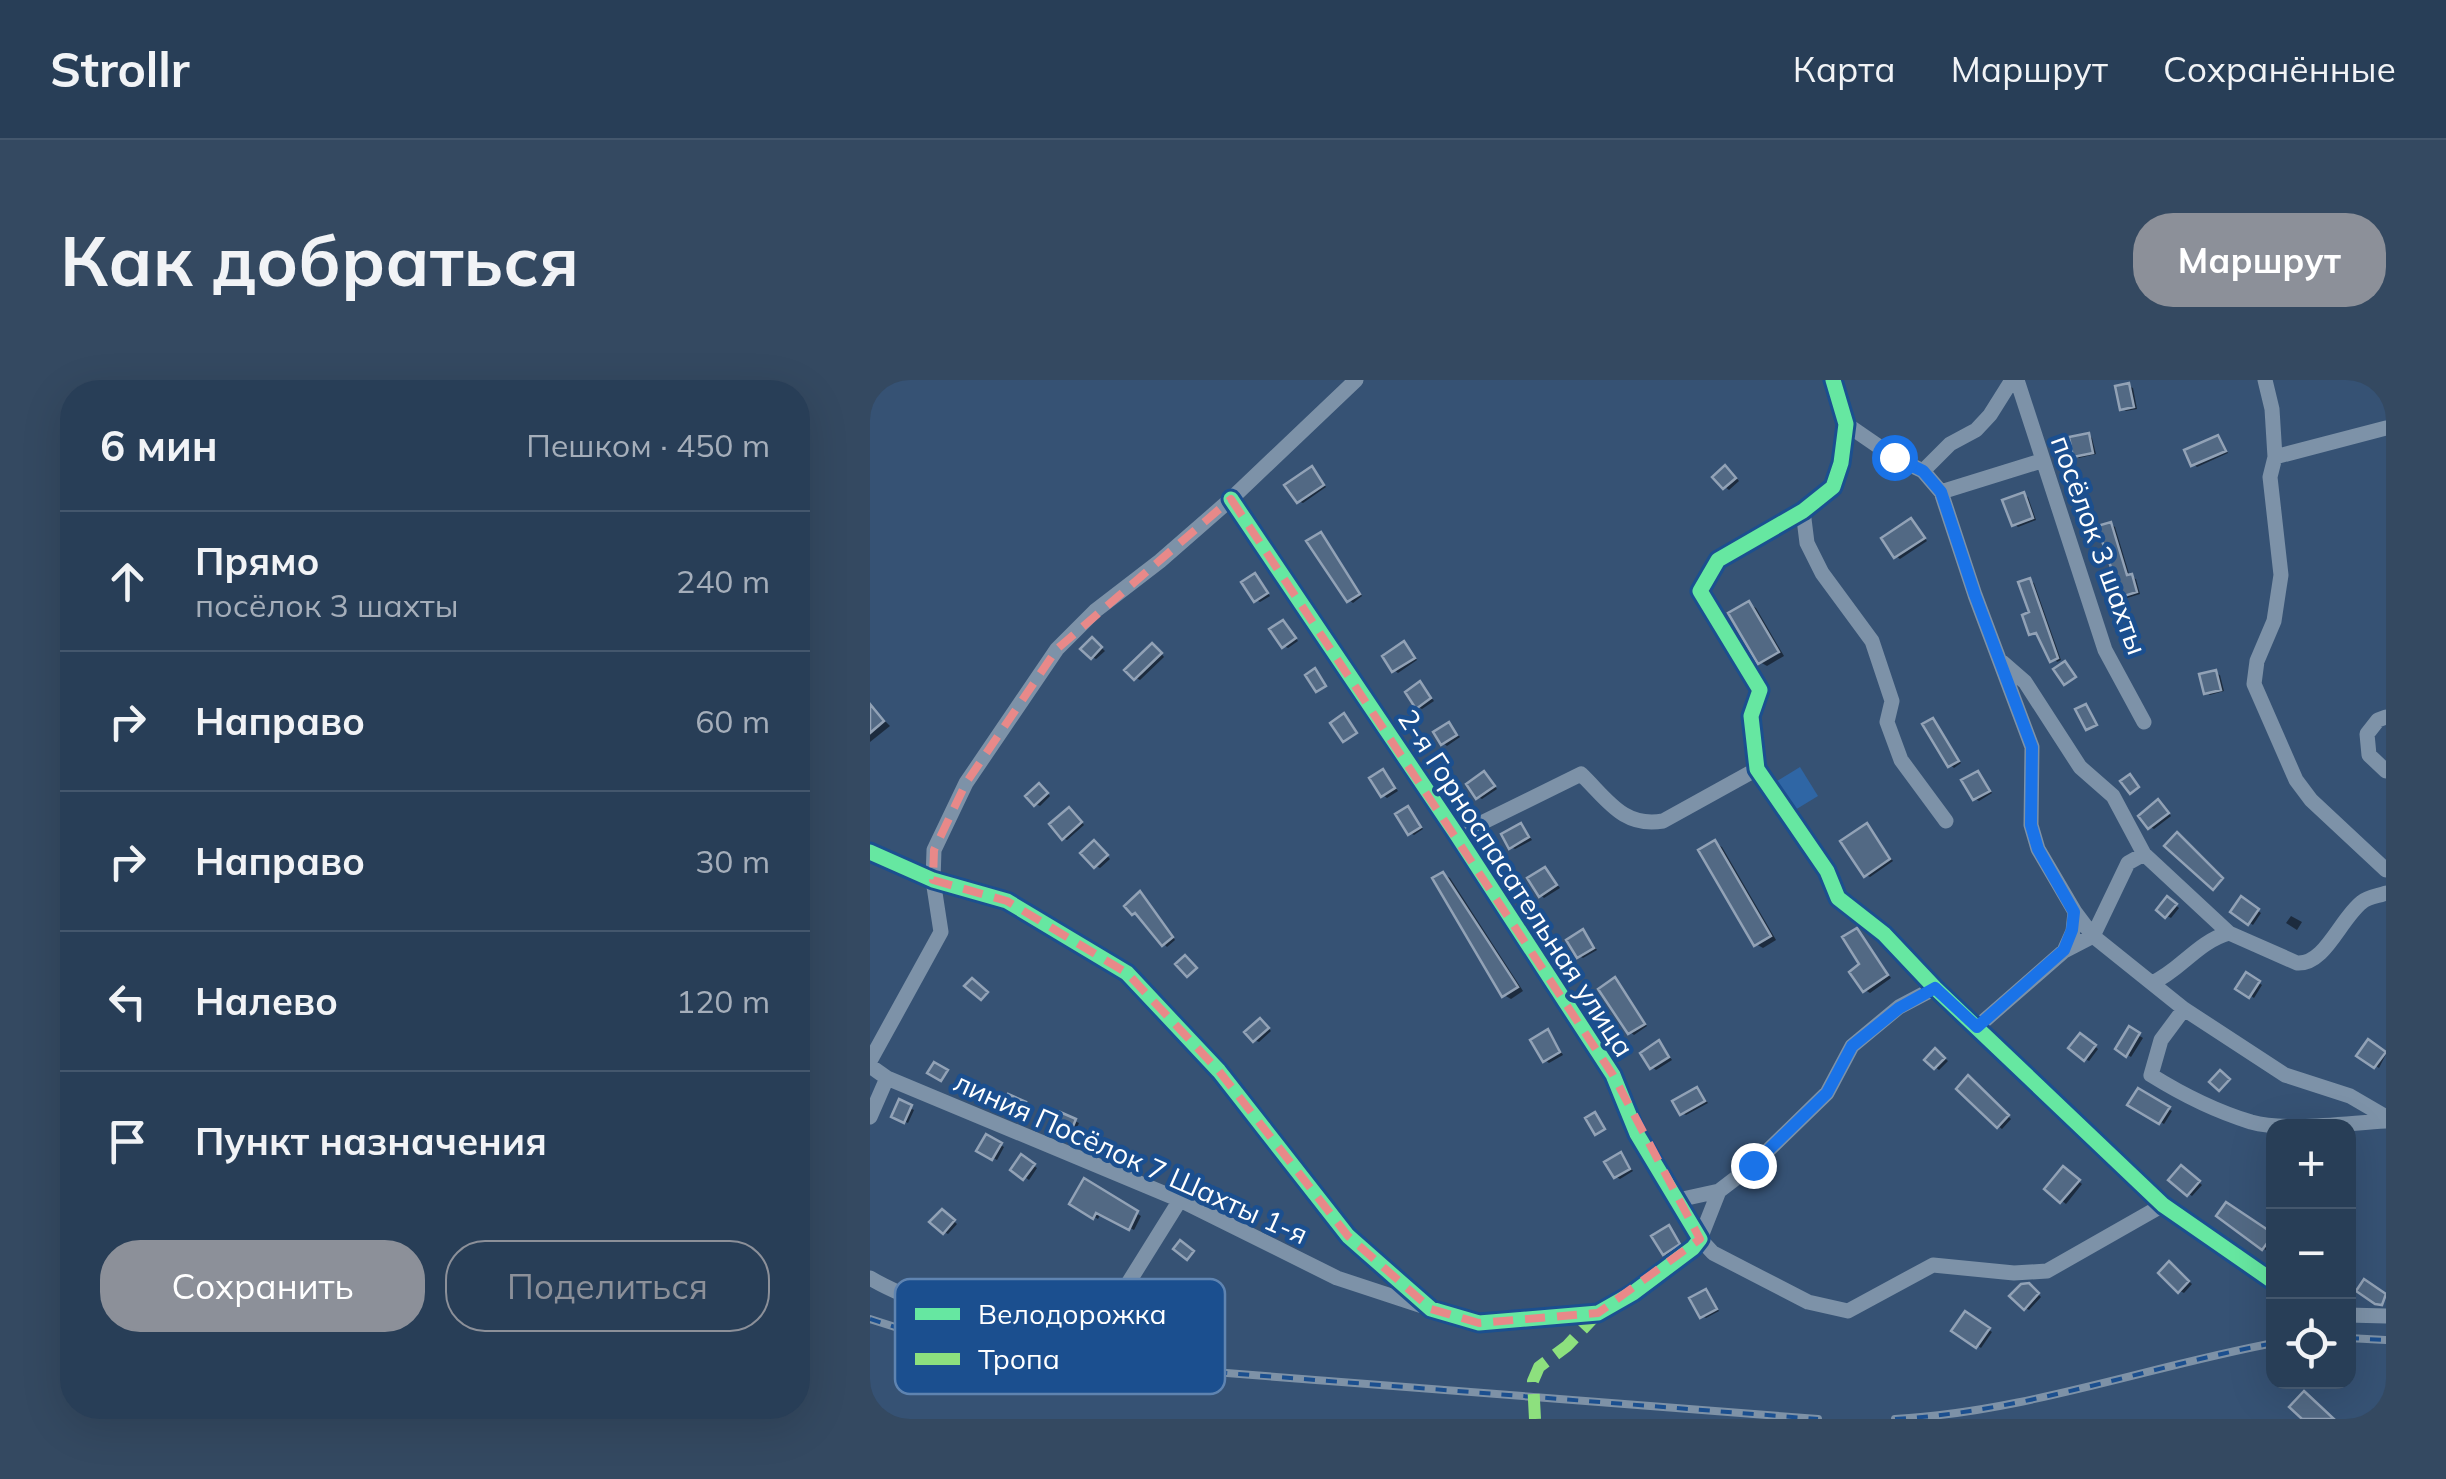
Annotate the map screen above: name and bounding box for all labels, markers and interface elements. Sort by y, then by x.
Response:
text: Strollr [50,39,190,99]
text: Карта [1793,47,1896,91]
text: Маршрут [1951,47,2108,91]
text: Сохранённые [2163,47,2396,91]
button: Маршрут [2133,213,2386,307]
text: Как добраться [60,216,579,304]
text: 6 мин [100,419,218,472]
text: Пешком · 450 m [526,425,770,465]
street label: посёлок 3 шахты [2044,431,2155,659]
route start [1872,435,1918,481]
text: Прямо [195,537,320,585]
icon: ahead [100,554,155,609]
text: 240 m [676,561,770,601]
text: посёлок 3 шахты [195,585,458,625]
icon: right [100,694,155,749]
text: Направо [195,697,365,745]
text: 60 m [695,701,770,741]
street label: 2-я Горноспасательная улица [1391,702,1642,1063]
icon: right [100,834,155,889]
text: Направо [195,837,365,885]
text: 30 m [695,841,770,881]
icon: left [100,974,155,1029]
text: Налево [195,977,338,1025]
text: 120 m [676,981,770,1021]
street label: линия Посёлок 7 Шахты 1-я [949,1064,1313,1251]
icon: arrive [100,1114,155,1169]
text: Пункт назначения [195,1117,547,1165]
map controls [2266,1119,2356,1389]
button: + [2266,1119,2356,1209]
route end [1731,1143,1777,1189]
button: − [2266,1209,2356,1299]
button: Сохранить [100,1240,425,1332]
button: Поделиться [445,1240,770,1332]
legend [895,1279,1225,1394]
text: Велодорожка [978,1296,1167,1331]
button: locate [2266,1299,2356,1389]
text: Тропа [978,1341,1060,1376]

